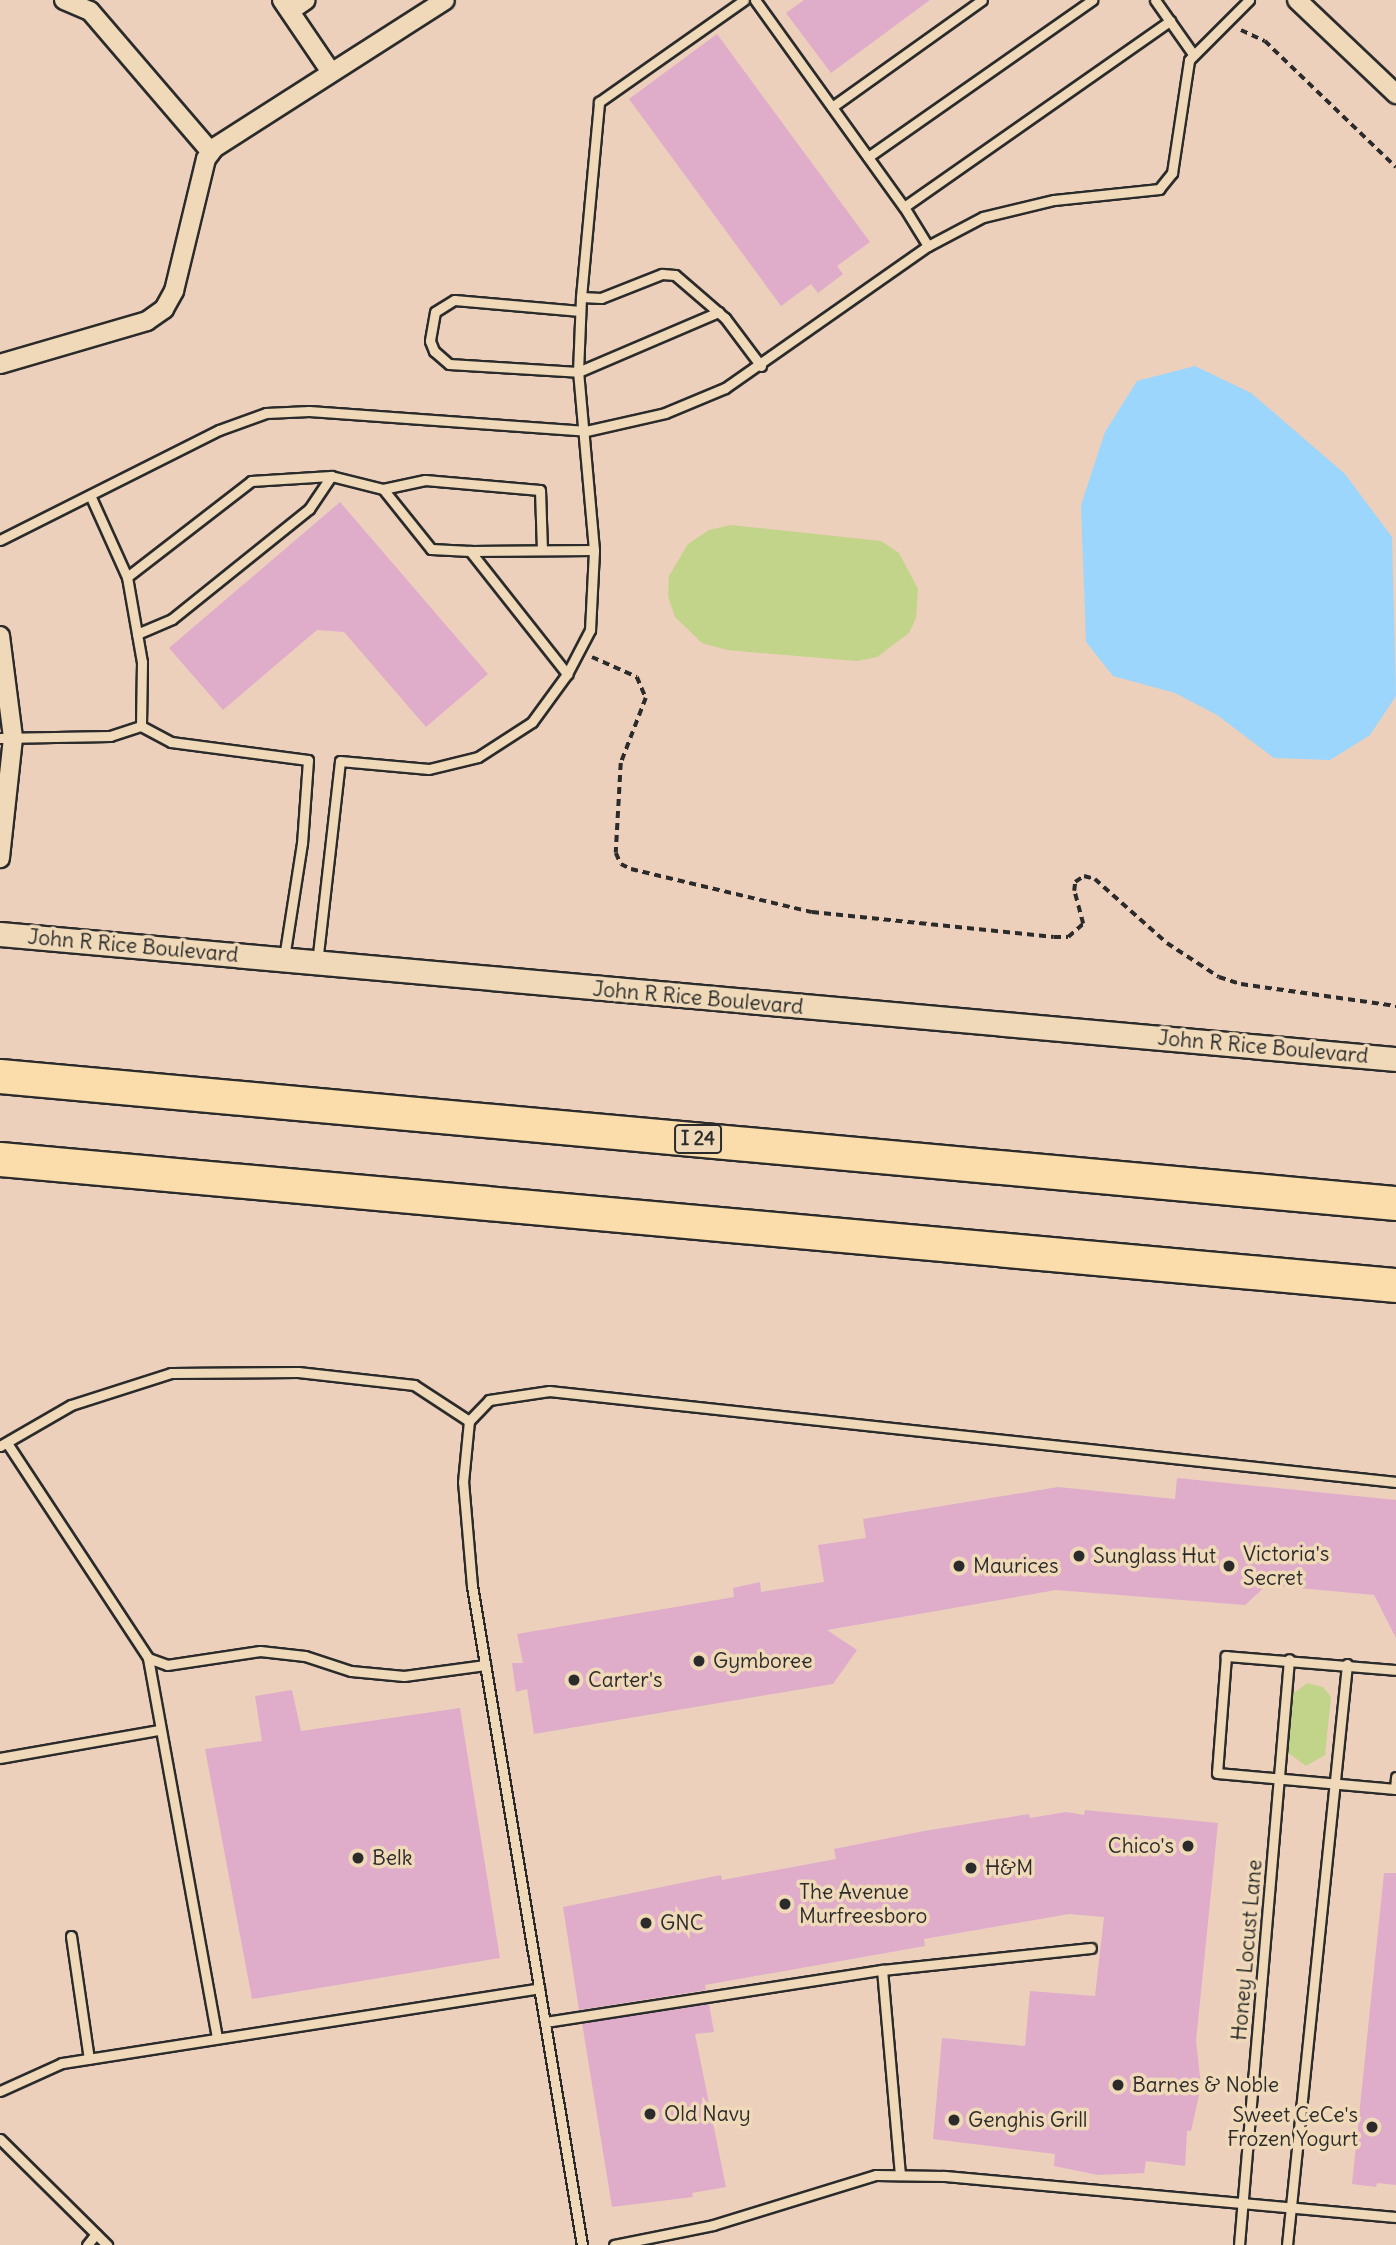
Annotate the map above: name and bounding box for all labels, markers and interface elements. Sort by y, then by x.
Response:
street label: John R Rice Boulevard [27,924,239,968]
street label: John R Rice Boulevard [592,976,804,1020]
street label: John R Rice Boulevard [1157,1025,1369,1069]
road number: I 24 [674,1124,722,1154]
place label: Victoria's Secret [1243,1541,1329,1591]
place label: Sunglass Hut [1093,1543,1216,1569]
marker: Sunglass Hut [1071,1548,1087,1564]
place label: Maurices [973,1553,1058,1579]
marker: Maurices [951,1558,967,1574]
marker: Victoria's Secret [1221,1558,1237,1574]
place label: Gymboree [713,1648,812,1674]
marker: Gymboree [691,1653,707,1669]
place label: Carter's [588,1667,662,1693]
marker: Carter's [566,1672,582,1688]
place label: Chico's [1108,1833,1174,1859]
marker: Chico's [1180,1838,1196,1854]
place label: Belk [372,1845,412,1871]
marker: Belk [350,1850,366,1866]
place label: H&M [985,1855,1033,1881]
street label: Honey Locust Lane [1227,1858,1267,2042]
marker: H&M [963,1860,979,1876]
place label: The Avenue Murfreesboro [799,1879,927,1929]
marker: The Avenue Murfreesboro [777,1896,793,1912]
place label: GNC [660,1910,703,1936]
marker: GNC [638,1915,654,1931]
place label: Barnes & Noble [1132,2072,1279,2098]
marker: Barnes & Noble [1110,2077,1126,2093]
place label: Old Navy [664,2101,751,2127]
place label: Sweet CeCe's Frozen Yogurt [1227,2102,1358,2152]
marker: Old Navy [642,2106,658,2122]
place label: Genghis Grill [968,2107,1088,2133]
marker: Genghis Grill [946,2112,962,2128]
marker: Sweet CeCe's Frozen Yogurt [1364,2119,1380,2135]

